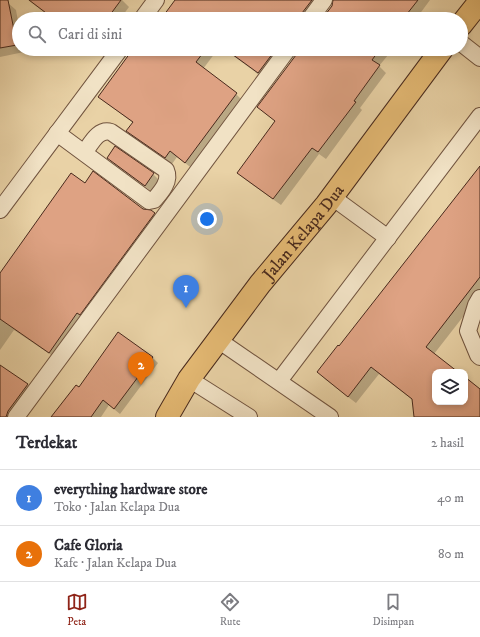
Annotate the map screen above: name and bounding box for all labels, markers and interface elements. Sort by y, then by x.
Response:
search box [12,12,468,56]
icon: search [26,23,48,45]
text: Cari di sini [58,25,122,44]
street label: Jalan Kelapa Dua [257,180,350,286]
your location [197,209,217,229]
pin: 1 [173,275,199,308]
pin: 2 [128,352,154,385]
map controls [432,369,468,405]
button: layers [432,369,468,405]
text: Terdekat [16,432,77,454]
text: 2 hasil [431,435,464,451]
text: everything hardware store [54,480,208,499]
text: 1 [27,490,31,506]
text: 40 m [437,490,464,506]
text: Toko · Jalan Kelapa Dua [54,499,180,515]
text: Cafe Gloria [54,536,123,555]
text: 2 [26,546,32,562]
text: 80 m [438,546,464,562]
text: Kafe · Jalan Kelapa Dua [54,555,176,571]
tab: Peta [66,591,88,629]
tab: Rute [219,591,241,629]
tab: Disimpan [373,591,414,629]

